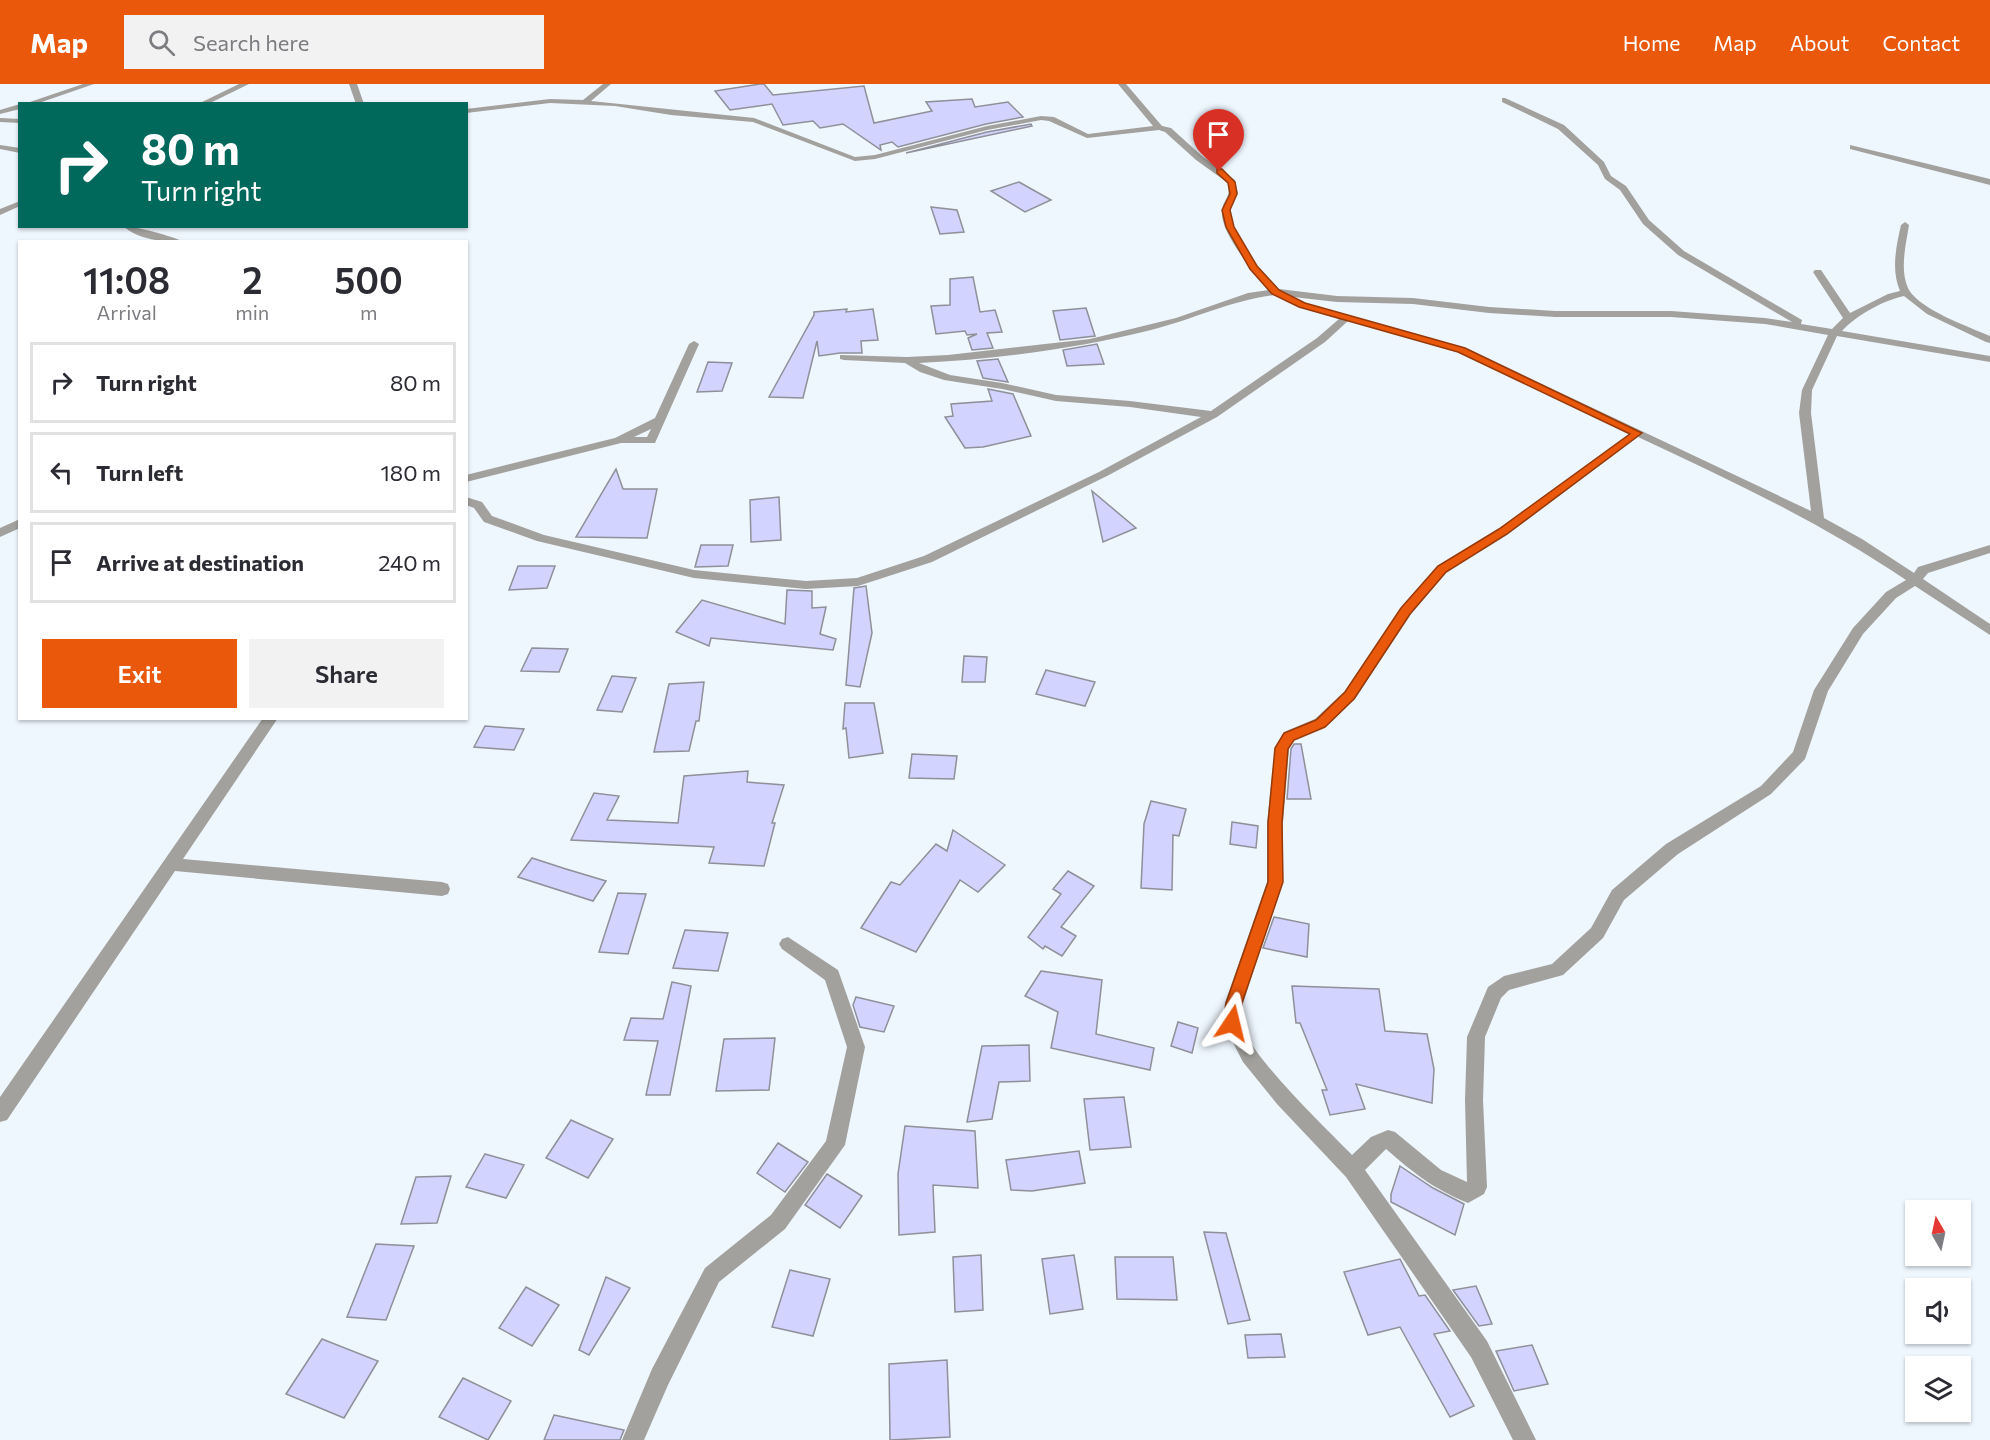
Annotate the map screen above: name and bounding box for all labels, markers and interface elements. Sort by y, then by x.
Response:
search box [124,15,544,69]
text: Map [30,25,88,59]
icon: search [145,26,178,59]
text: Search here [193,29,309,56]
text: Home [1623,30,1680,55]
text: Map [1713,30,1757,55]
text: About [1790,30,1849,55]
text: Contact [1882,30,1960,55]
pin [1193,109,1244,171]
icon: arrive [1202,118,1235,151]
text: 80 m [141,122,240,174]
icon: right [42,126,120,204]
text: Turn right [141,174,261,207]
text: 11:08 [83,257,170,301]
text: 2 [242,257,262,301]
text: 500 [334,257,403,301]
text: Arrival [96,300,157,324]
text: min [235,300,269,324]
text: m [360,300,377,324]
icon: right [45,366,78,399]
text: Turn right [96,369,197,396]
text: 80 m [390,369,441,396]
icon: left [45,456,78,489]
text: Turn left [96,459,183,486]
text: 180 m [380,459,441,486]
icon: arrive [45,546,78,579]
text: Arrive at destination [96,549,304,576]
text: 240 m [378,549,441,576]
button: Exit [42,639,237,708]
button: Share [249,639,444,708]
position arrow [1200,991,1264,1055]
north arrow [1905,1200,1971,1266]
map controls [1905,1200,1971,1422]
button: sound [1905,1278,1971,1344]
button: layers [1905,1356,1971,1422]

